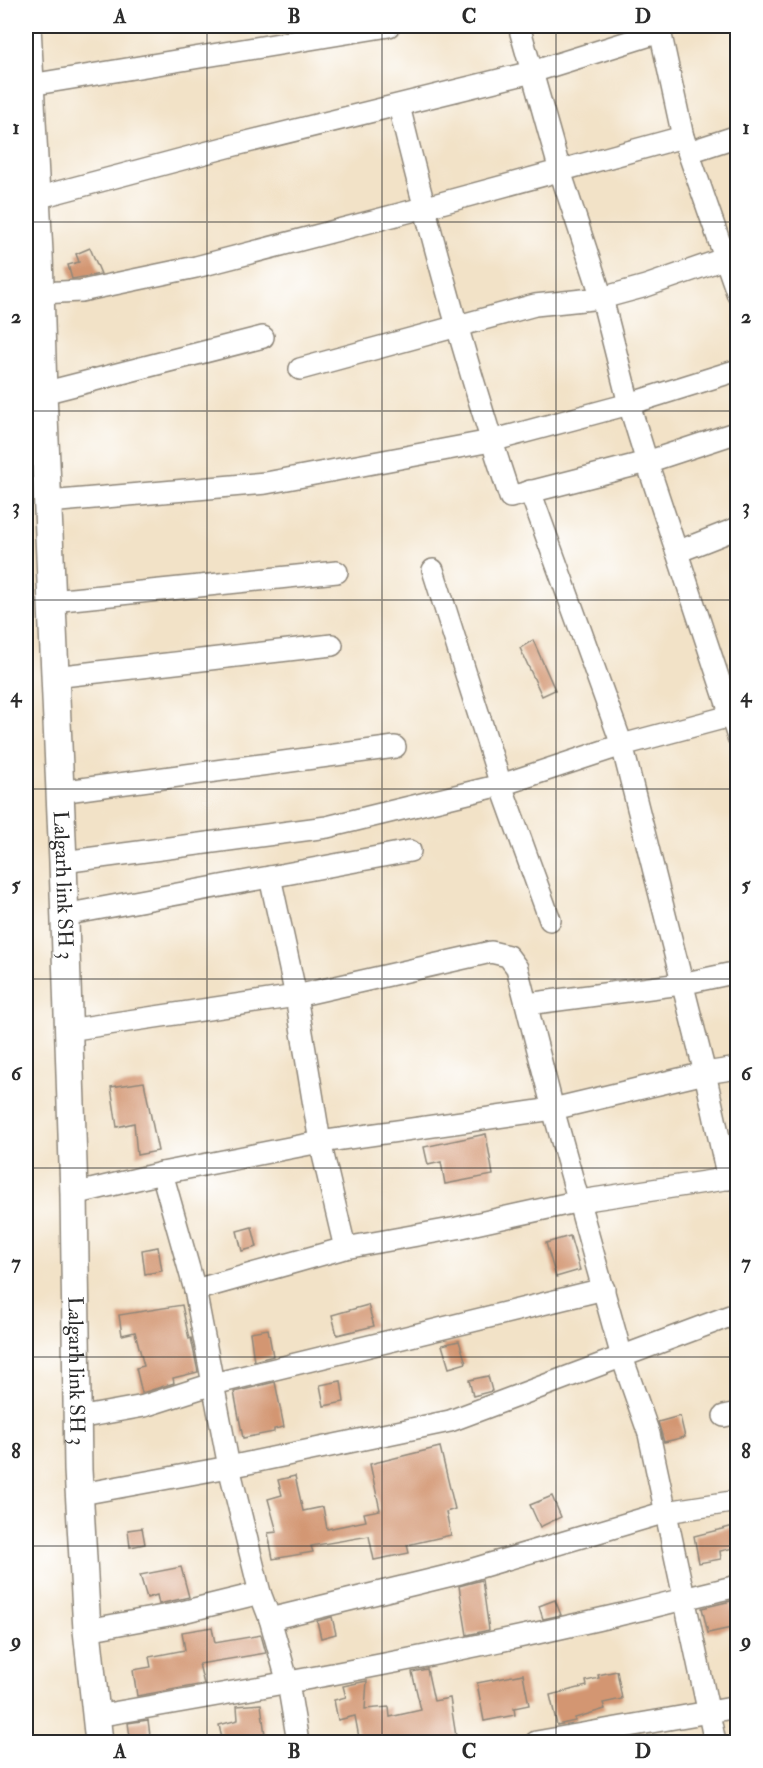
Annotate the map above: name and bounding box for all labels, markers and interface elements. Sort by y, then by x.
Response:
text: A [113,4,127,29]
text: B [287,4,301,29]
text: C [462,4,476,29]
text: D [635,4,651,29]
text: 1 [12,115,20,140]
text: 1 [742,115,750,140]
text: 2 [11,304,21,329]
text: 2 [741,304,751,329]
text: 3 [12,494,20,519]
text: 3 [742,494,750,519]
text: 4 [10,683,23,708]
text: 4 [740,683,753,708]
street label: Lalgarh link SH 3 [47,810,79,960]
text: 5 [12,872,22,897]
text: 5 [742,872,752,897]
text: 6 [11,1061,23,1086]
text: 6 [741,1061,753,1086]
text: 7 [11,1250,21,1275]
text: 7 [741,1250,751,1275]
street label: Lalgarh link SH 3 [61,1296,91,1446]
text: 8 [11,1439,21,1464]
text: 8 [741,1439,751,1464]
text: 9 [9,1628,21,1653]
text: 9 [739,1628,751,1653]
text: A [113,1739,127,1764]
text: B [287,1739,301,1764]
text: C [462,1739,476,1764]
text: D [635,1739,651,1764]

